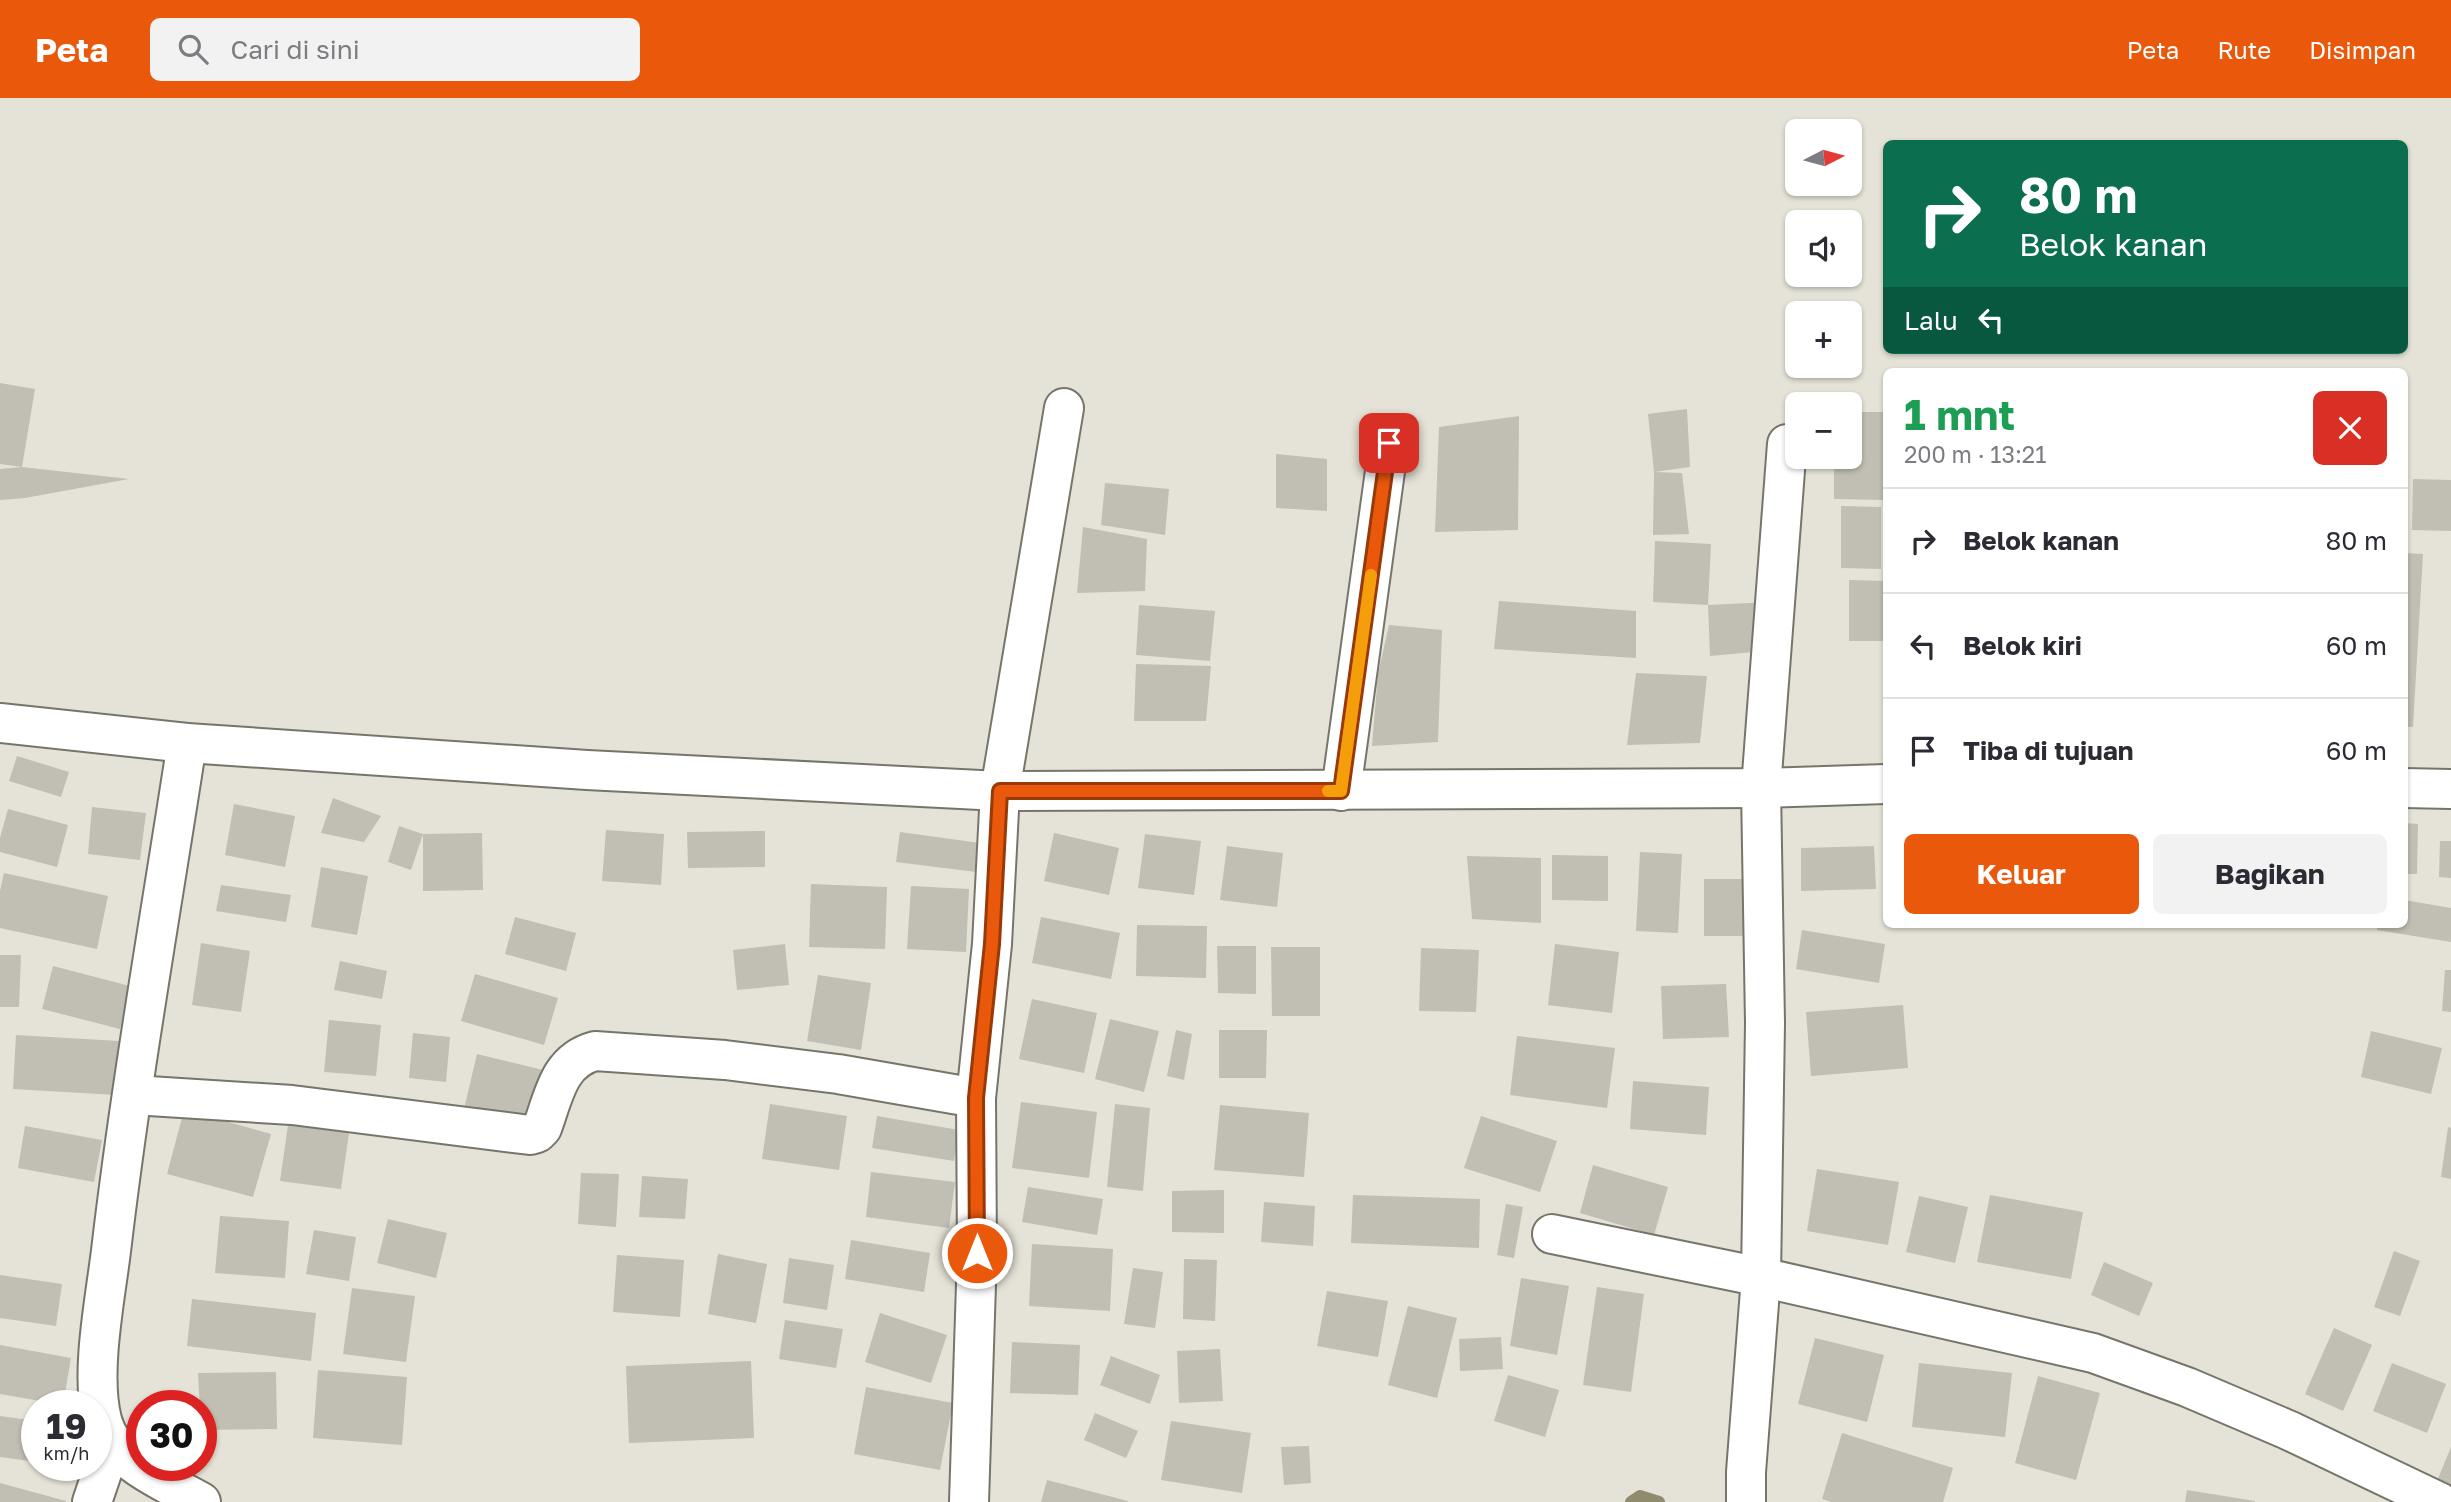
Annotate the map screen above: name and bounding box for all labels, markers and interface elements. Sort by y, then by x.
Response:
search box [150,18,640,81]
text: Peta [35,30,108,69]
icon: search [174,30,212,68]
text: Cari di sini [230,34,360,65]
text: Peta [2127,35,2179,64]
text: Rute [2217,35,2271,64]
text: Disimpan [2309,35,2416,64]
north arrow [1785,119,1862,196]
map controls [1785,119,1862,469]
text: 80 m [2019,165,2137,224]
icon: right [1904,168,1995,259]
button: sound [1785,210,1862,287]
text: Belok kanan [2019,225,2207,263]
button: + [1785,301,1862,378]
icon: left [1972,301,2010,339]
text: Lalu [1904,305,1958,336]
text: 1 mnt [1904,389,2015,439]
button: close [2313,391,2387,465]
button: − [1785,392,1862,469]
pin [1359,413,1419,473]
icon: arrive [1370,424,1408,462]
text: 200 m · 13:21 [1904,440,2046,468]
icon: right [1904,522,1942,560]
text: Belok kanan [1963,525,2119,556]
text: 80 m [2326,525,2387,556]
icon: left [1904,627,1942,665]
text: Belok kiri [1963,630,2082,661]
text: 60 m [2326,630,2387,661]
icon: arrive [1904,732,1942,770]
text: Tiba di tujuan [1963,735,2133,766]
text: 60 m [2326,735,2387,766]
button: Keluar [1904,834,2139,914]
button: Bagikan [2153,834,2387,914]
position arrow [940,1216,1014,1290]
speed limit sign: 30 [126,1390,217,1481]
text: 19 [46,1405,87,1447]
text: km/h [44,1442,89,1464]

